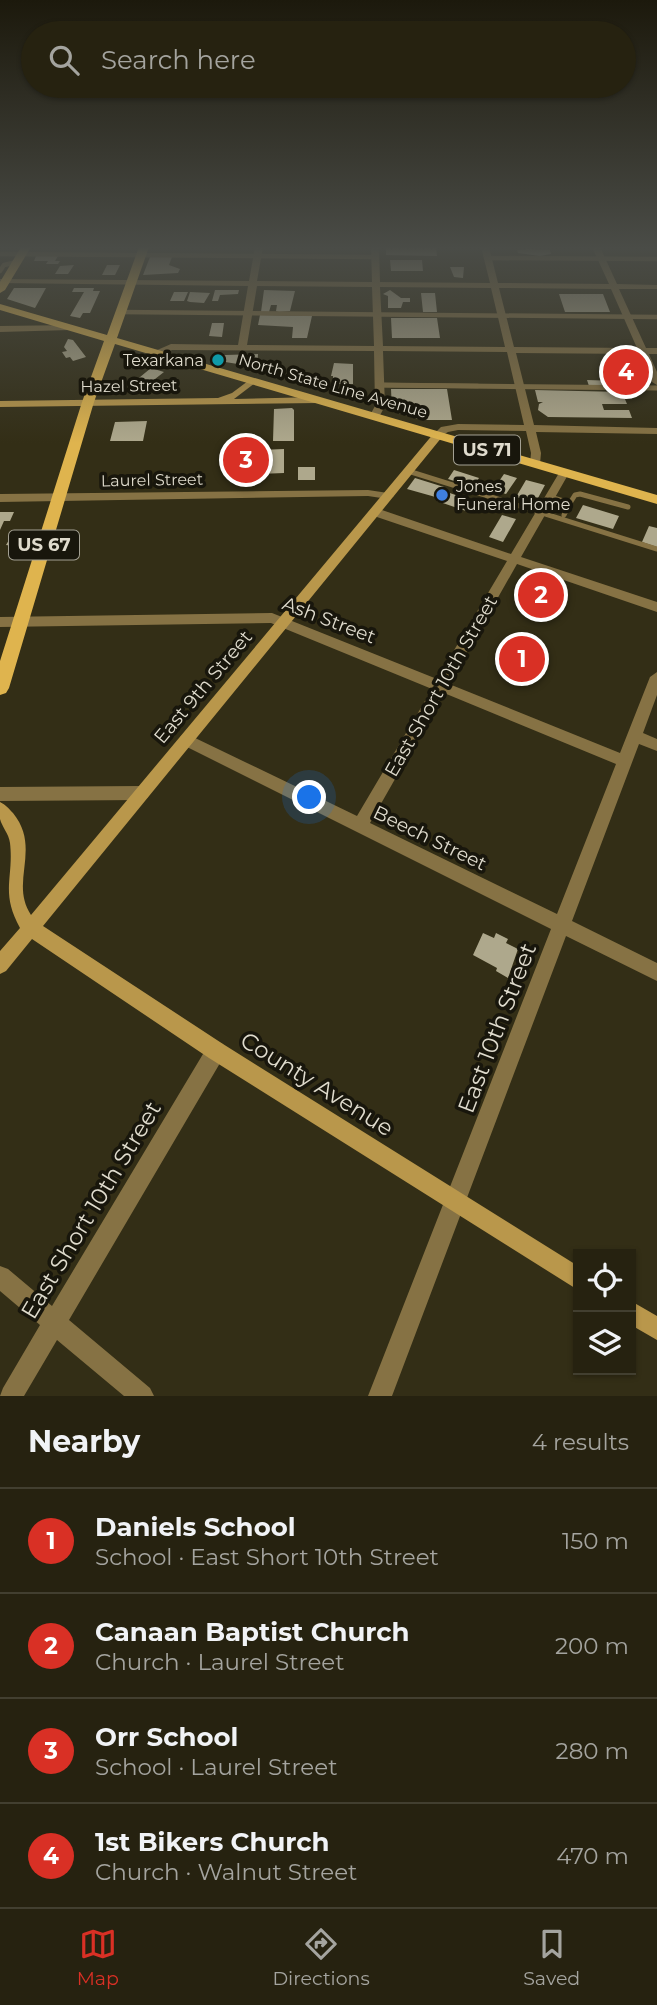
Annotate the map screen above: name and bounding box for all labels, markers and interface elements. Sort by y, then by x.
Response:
search box [21,21,636,98]
icon: search [45,41,83,79]
text: Search here [101,44,256,76]
pin: 4 [603,346,649,398]
street label: North State Line Avenue [236,350,430,422]
place label: Texarkana [123,351,204,370]
marker: Texarkana [210,352,226,368]
street label: Hazel Street [80,376,178,396]
pin: 3 [223,434,269,486]
road number: US 71 [454,436,520,464]
street label: Laurel Street [101,470,204,490]
place label: Jones Funeral Home [455,477,570,514]
marker: Jones Funeral Home [434,487,450,503]
road number: US 67 [9,530,79,560]
pin: 2 [518,569,564,621]
street label: East Short 10th Street [380,591,502,781]
street label: Ash Street [279,592,379,648]
street label: East 9th Street [149,626,257,748]
pin: 1 [499,633,545,685]
your location [292,780,326,814]
street label: Beech Street [370,801,491,875]
street label: East 10th Street [452,939,542,1117]
street label: County Avenue [235,1026,399,1142]
street label: East Short 10th Street [15,1096,167,1324]
map controls [573,1249,636,1375]
button: locate [573,1249,636,1312]
button: layers [573,1312,636,1375]
text: Nearby [28,1423,140,1460]
text: 4 results [532,1428,629,1456]
text: Daniels School [95,1511,296,1543]
text: 1 [46,1527,56,1555]
text: 150 m [562,1527,629,1555]
text: School · East Short 10th Street [95,1543,439,1571]
text: Canaan Baptist Church [95,1616,410,1648]
text: 2 [44,1632,58,1660]
text: 200 m [555,1632,629,1660]
text: Church · Laurel Street [95,1648,345,1676]
text: Orr School [95,1721,238,1753]
text: 3 [44,1737,58,1765]
text: 280 m [556,1737,629,1765]
text: School · Laurel Street [95,1753,338,1781]
text: 1st Bikers Church [95,1826,329,1858]
text: 4 [43,1842,59,1870]
text: 470 m [556,1842,629,1870]
text: Church · Walnut Street [95,1858,357,1886]
tab: Map [77,1925,119,1990]
tab: Directions [272,1925,370,1990]
tab: Saved [523,1925,580,1990]

